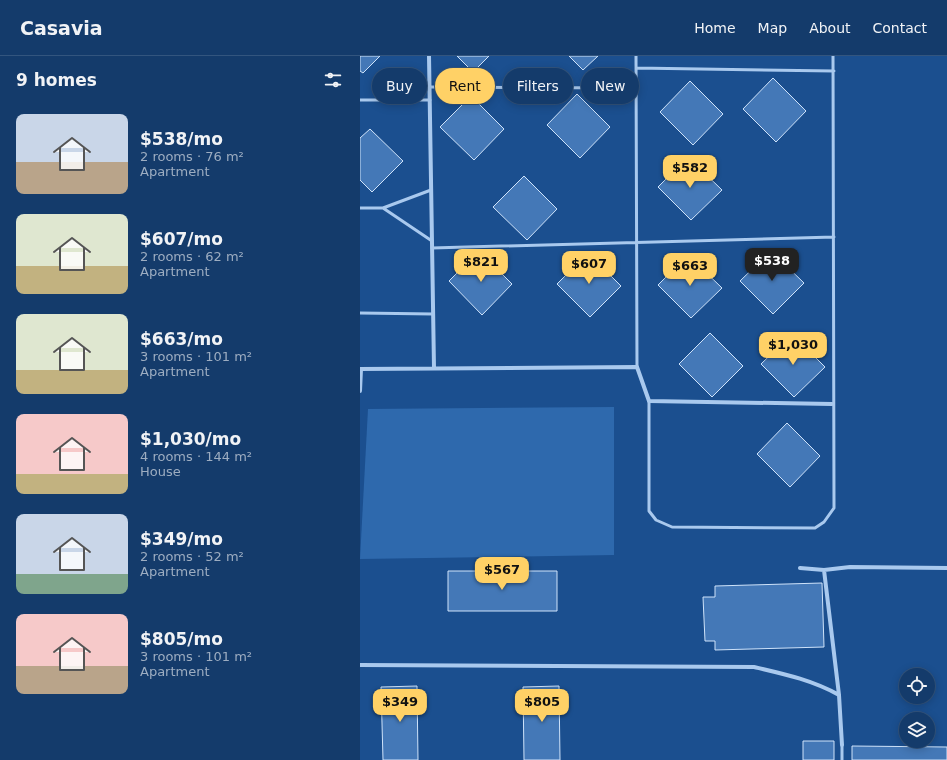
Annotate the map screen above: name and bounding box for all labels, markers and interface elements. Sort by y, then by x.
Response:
text: Casavia [20,17,103,39]
text: Home [694,20,736,36]
text: Map [758,20,787,36]
text: About [809,20,851,36]
text: Contact [873,20,927,36]
chip: Buy [372,68,427,104]
chip: Rent [435,68,495,104]
chip: Filters [503,68,573,104]
chip: New [581,68,639,104]
icon: filters [322,69,344,91]
text: 9 homes [16,70,97,90]
text: $538/mo [140,129,223,149]
icon: home [48,130,96,178]
text: 2 rooms · 76 m² [140,149,244,164]
pin: $582 [666,155,714,189]
text: $582 [672,160,708,175]
text: Apartment [140,164,210,179]
text: $607/mo [140,229,223,249]
icon: home [48,230,96,278]
pin: $538 [748,248,796,282]
text: 2 rooms · 62 m² [140,249,244,264]
pin: $821 [457,249,505,283]
pin: $607 [565,251,613,285]
pin: $663 [666,253,714,287]
text: $538 [754,253,790,268]
text: $821 [463,254,499,269]
text: $607 [571,256,607,271]
text: $663 [672,258,708,273]
text: Apartment [140,264,210,279]
text: $663/mo [140,329,223,349]
icon: home [48,330,96,378]
pin: $1,030 [760,332,826,366]
text: $1,030 [768,337,818,352]
text: 3 rooms · 101 m² [140,349,252,364]
text: Apartment [140,364,210,379]
text: $1,030/mo [140,429,241,449]
icon: home [48,430,96,478]
text: 4 rooms · 144 m² [140,449,252,464]
text: House [140,464,181,479]
text: $349/mo [140,529,223,549]
icon: home [48,530,96,578]
text: 2 rooms · 52 m² [140,549,244,564]
pin: $567 [478,557,526,591]
text: $567 [484,562,520,577]
text: Apartment [140,564,210,579]
text: $805/mo [140,629,223,649]
icon: home [48,630,96,678]
text: 3 rooms · 101 m² [140,649,252,664]
text: Apartment [140,664,210,679]
map controls [899,668,935,748]
button: locate [899,668,935,704]
pin: $349 [376,689,424,723]
pin: $805 [518,689,566,723]
text: $349 [382,694,418,709]
text: $805 [524,694,560,709]
button: layers [899,712,935,748]

